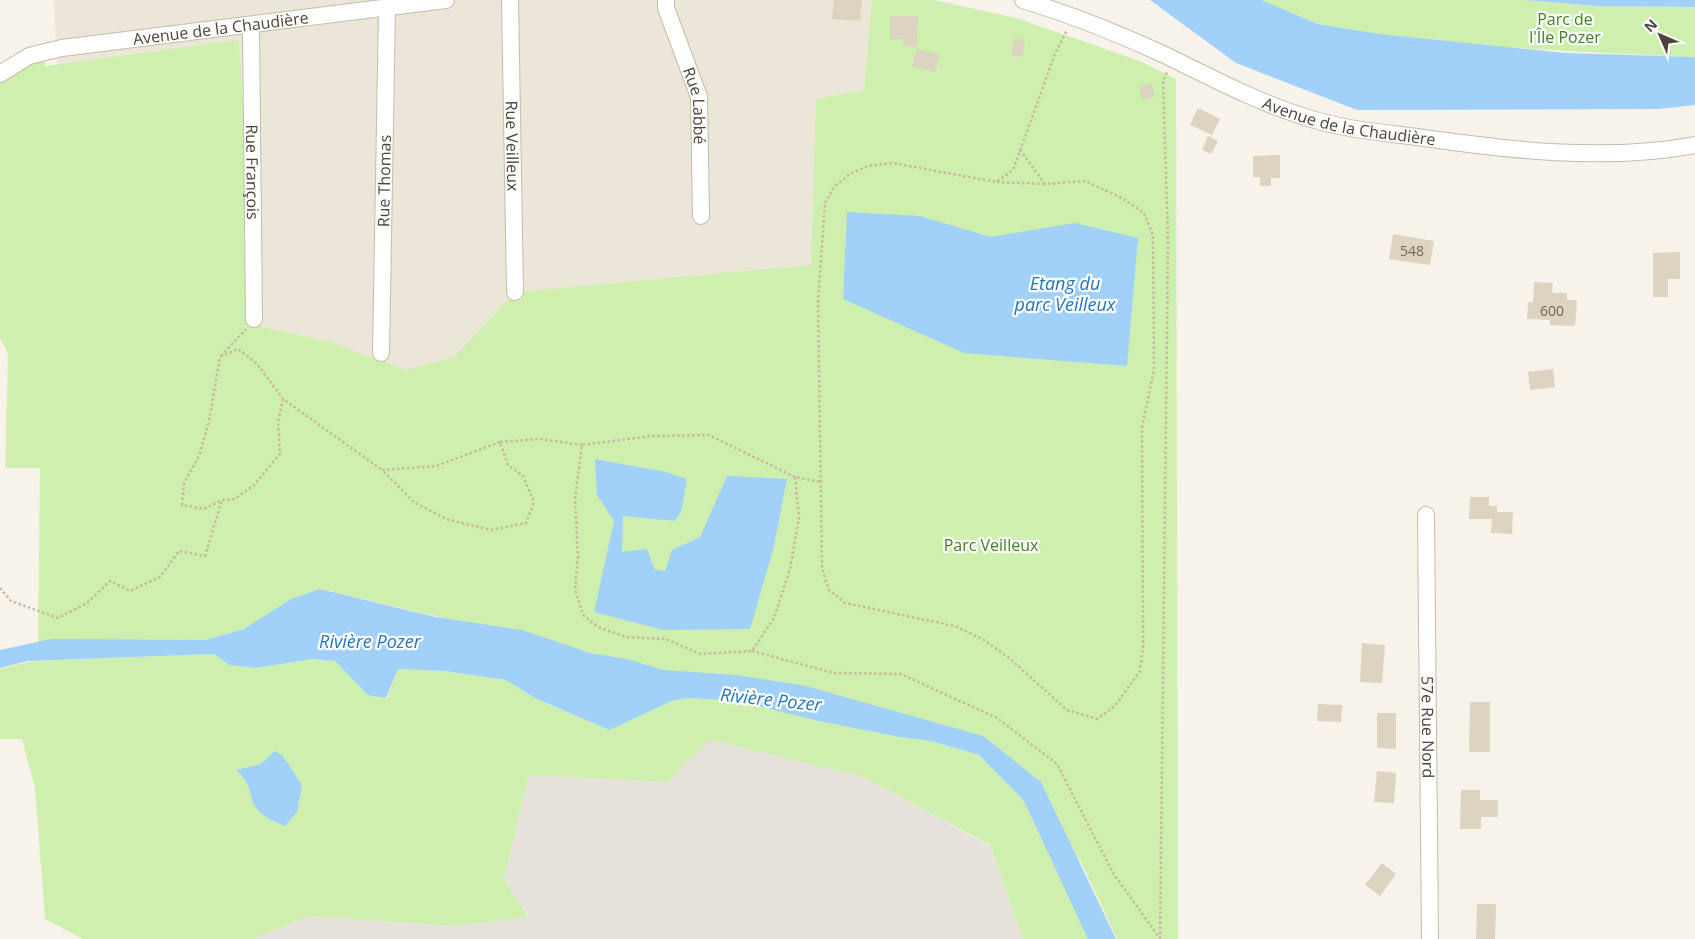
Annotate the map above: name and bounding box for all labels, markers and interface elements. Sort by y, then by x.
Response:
street label: Avenue de la Chaudière [132,6,310,50]
park label: Parc de l'Île Pozer [1529,8,1601,48]
north arrow [1635,10,1685,60]
text: N [1640,15,1661,36]
street label: Rue Labbé [678,64,711,145]
street label: Avenue de la Chaudière [1259,92,1437,151]
street label: Rue Veilleux [501,100,524,192]
street label: Rue François [241,124,264,220]
street label: Rue Thomas [372,135,396,227]
house number: 548 [1400,241,1424,260]
water label: Etang du parc Veilleux [1014,271,1117,316]
house number: 600 [1540,301,1564,320]
park label: Parc Veilleux [944,534,1039,556]
water label: Rivière Pozer [319,629,422,653]
street label: 57e Rue Nord [1417,676,1439,778]
water label: Rivière Pozer [719,682,824,716]

